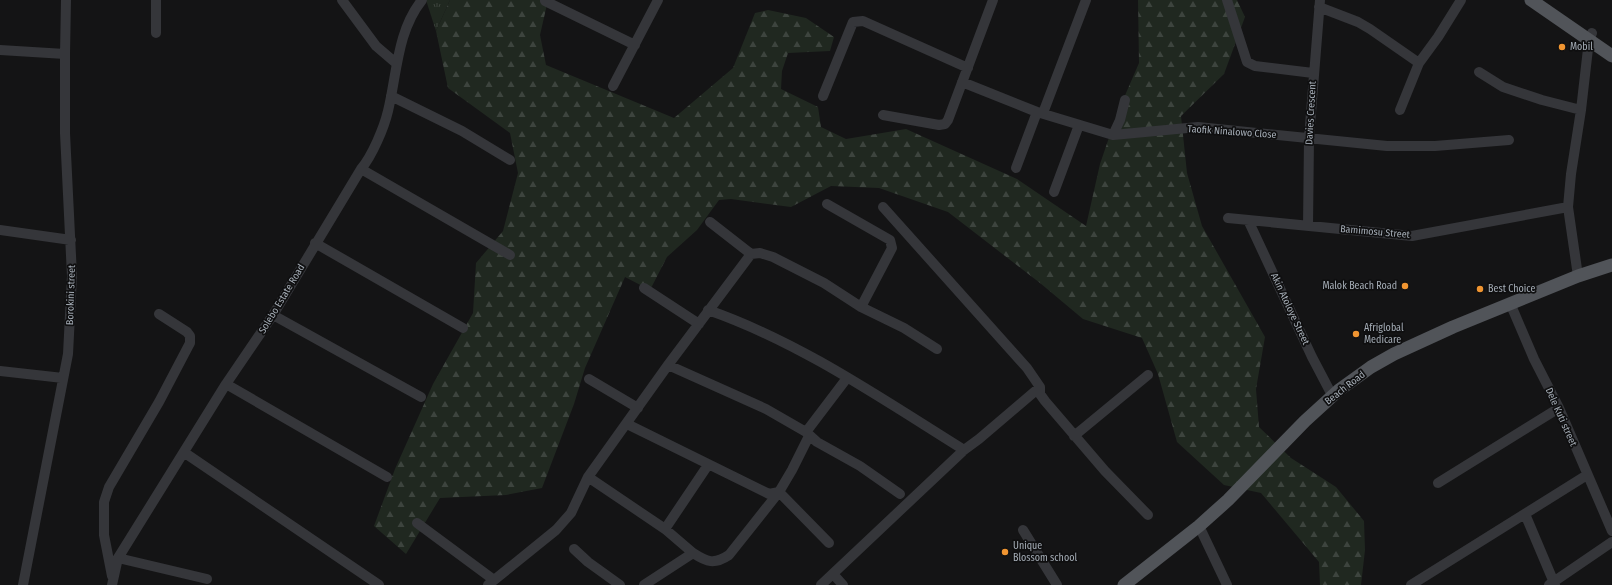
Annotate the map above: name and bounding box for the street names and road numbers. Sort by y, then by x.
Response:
street label: Davies Crescent [1303,80,1319,145]
street label: Taofik Ninalowo Close [1187,123,1277,141]
street label: Bamimosu Street [1340,223,1411,241]
street label: Solebo Estate Road [257,262,307,336]
street label: Borokini street [64,264,78,325]
street label: Akin Atoloye Street [1268,271,1312,347]
street label: Beach Road [1322,369,1368,407]
street label: Dele Kuti street [1543,386,1580,449]

